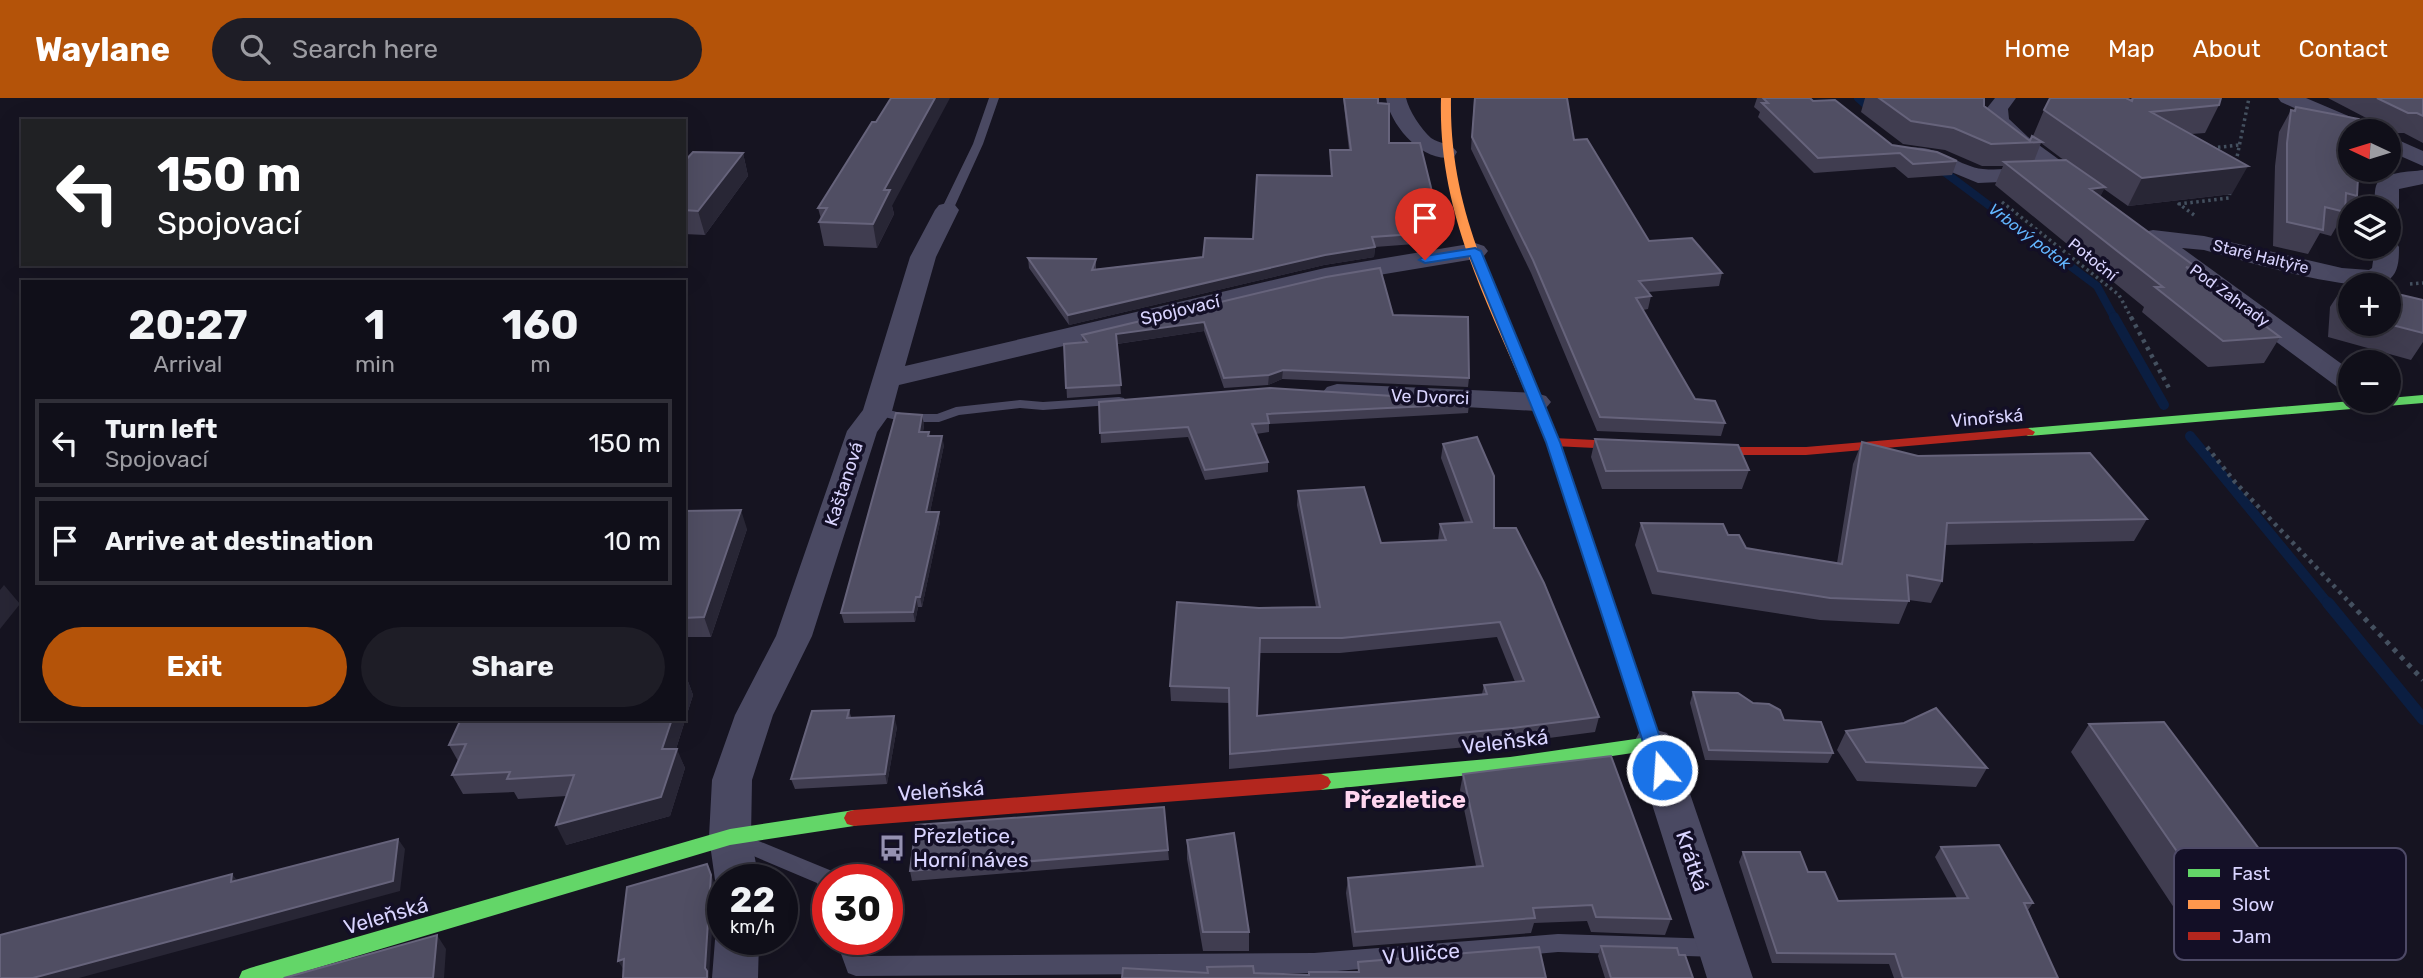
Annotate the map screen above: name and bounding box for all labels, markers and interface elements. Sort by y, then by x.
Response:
search box [212,18,702,81]
text: Waylane [35,30,170,69]
icon: search [236,30,274,68]
text: Search here [292,34,438,65]
text: Home [2004,35,2070,63]
text: Map [2108,35,2155,63]
text: About [2193,35,2261,63]
text: Contact [2299,35,2388,63]
north arrow [2338,119,2401,182]
map controls [2338,119,2401,413]
text: 150 m [157,145,302,203]
icon: left [42,147,133,238]
pin [1395,188,1455,260]
button: layers [2338,196,2401,259]
icon: arrive [1406,199,1444,237]
water label: Vrbový potok [1985,199,2075,274]
text: Spojovací [157,204,300,242]
street label: Potoční [2065,234,2122,285]
street label: Staré Haltýře [2211,235,2311,278]
street label: Pod Zahrady [2186,260,2273,331]
button: + [2338,273,2401,336]
street label: Spojovací [1138,290,1223,330]
text: 20:27 [128,300,248,350]
text: 1 [364,300,385,350]
text: 160 [502,300,579,350]
text: Arrival [153,350,222,378]
text: min [355,350,395,378]
text: m [530,350,551,378]
button: − [2338,350,2401,413]
street label: Ve Dvorci [1390,385,1470,409]
street label: Vinořská [1950,404,2024,432]
text: Turn left [105,414,217,445]
icon: left [46,424,84,462]
text: 150 m [588,428,661,459]
street label: Kaštanová [820,439,868,529]
text: Spojovací [105,445,208,473]
icon: arrive [46,522,84,560]
text: Arrive at destination [105,526,373,557]
text: 10 m [604,526,661,557]
button: Exit [42,627,347,707]
button: Share [361,627,665,707]
street label: Veleňská [1460,724,1550,759]
position arrow [1625,733,1699,807]
street label: Veleňská [897,775,985,806]
district label: Přezletice [1344,786,1466,814]
place label: Přezletice, Horní náves [913,823,1029,872]
street label: Krátká [1671,827,1714,894]
bus stop icon: Přezletice, Horní náves [877,833,907,863]
legend [2174,848,2406,960]
text: Fast [2232,862,2271,885]
speed limit sign: 30 [812,864,903,955]
text: 22 [730,879,775,921]
street label: Veleňská [341,892,431,940]
text: Slow [2232,893,2274,916]
text: km/h [730,916,775,938]
text: Jam [2232,925,2271,948]
street label: V Uličce [1381,938,1461,969]

